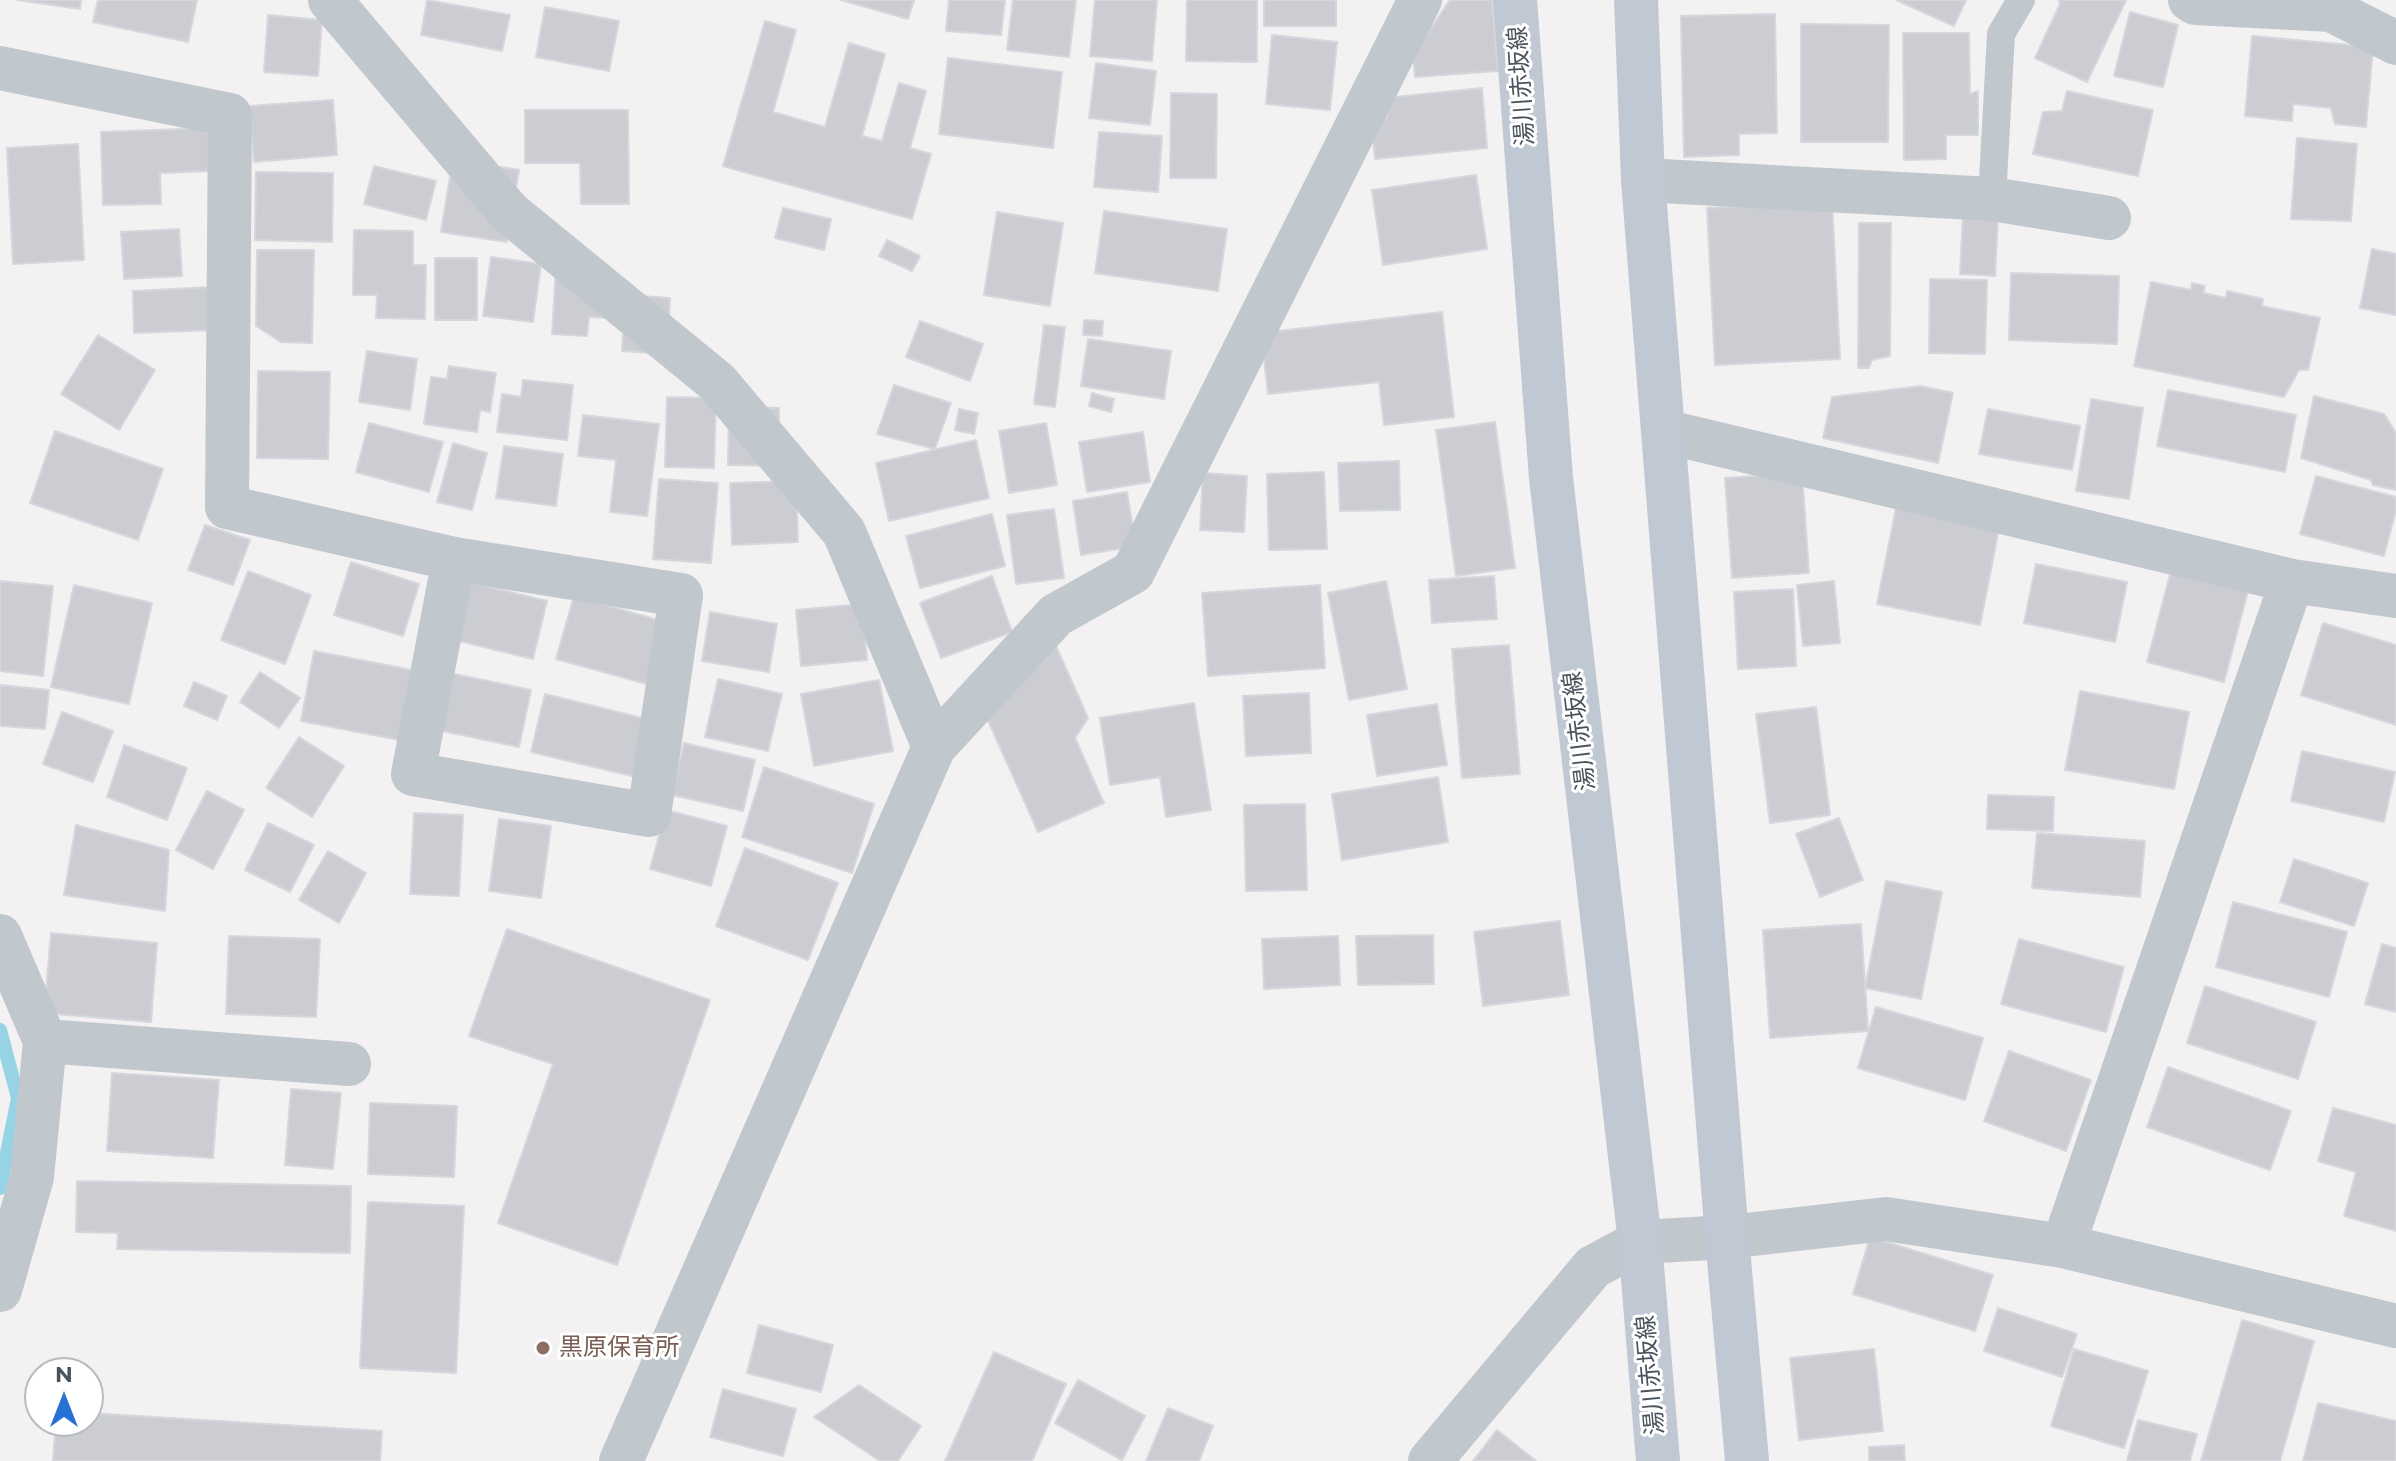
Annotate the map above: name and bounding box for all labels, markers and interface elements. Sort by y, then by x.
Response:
street label: 湯川赤坂線 [1503,25,1541,147]
street label: 湯川赤坂線 [1558,670,1602,792]
street label: 湯川赤坂線 [1631,1314,1671,1436]
place label: 黒原保育所 [559,1334,679,1362]
marker: 黒原保育所 [534,1339,552,1357]
north arrow [24,1357,104,1437]
text: N [55,1361,73,1388]

